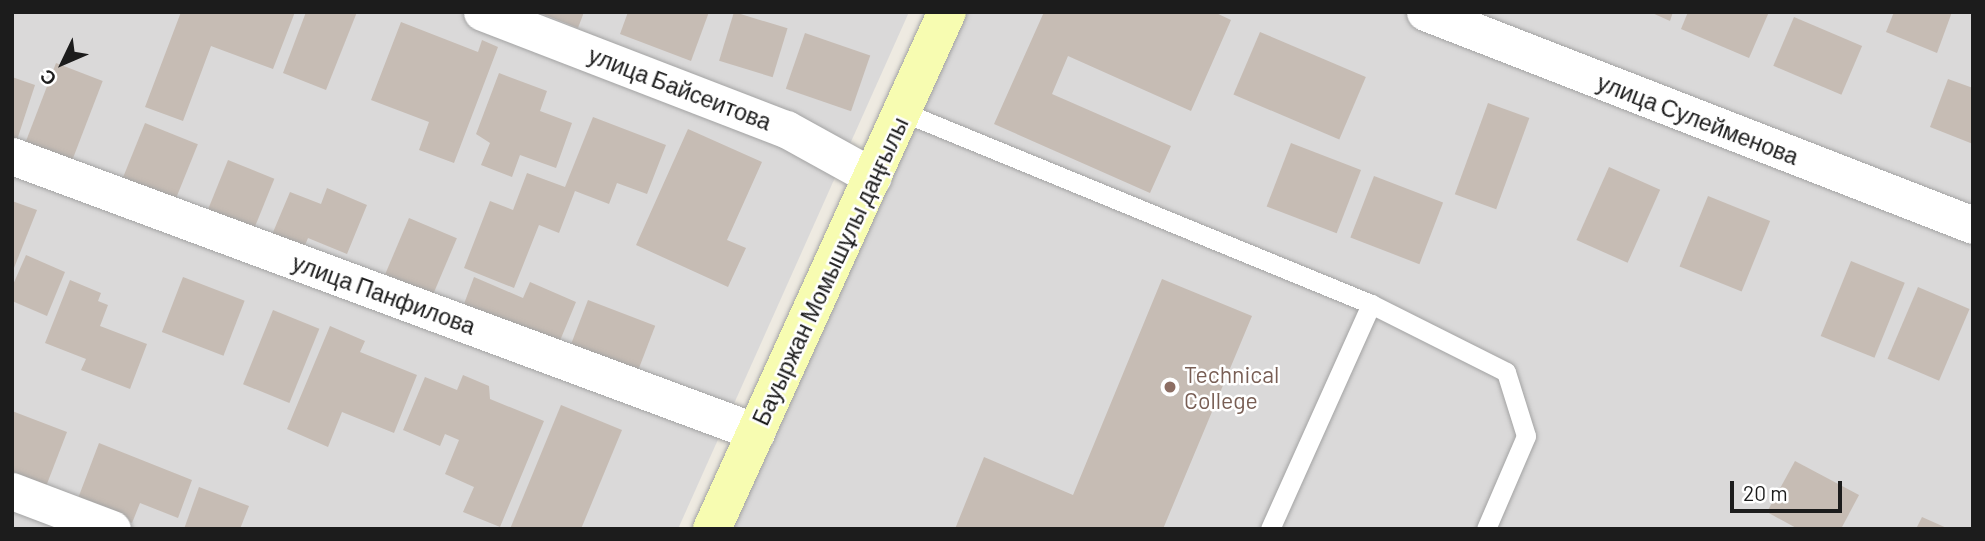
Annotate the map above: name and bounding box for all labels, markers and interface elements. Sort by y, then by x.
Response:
north arrow [28,28,98,98]
street label: улица Байсеитова [585,40,775,136]
text: С [34,65,61,91]
street label: улица Сулейменова [1593,68,1803,170]
street label: Бауыржан Момышұлы даңғылы [746,113,914,429]
street label: улица Панфилова [289,248,479,340]
place label: Technical College [1184,360,1279,414]
marker: Technical College [1162,379,1178,395]
scale bar [1733,468,1845,512]
text: 20 m [1743,480,1788,505]

